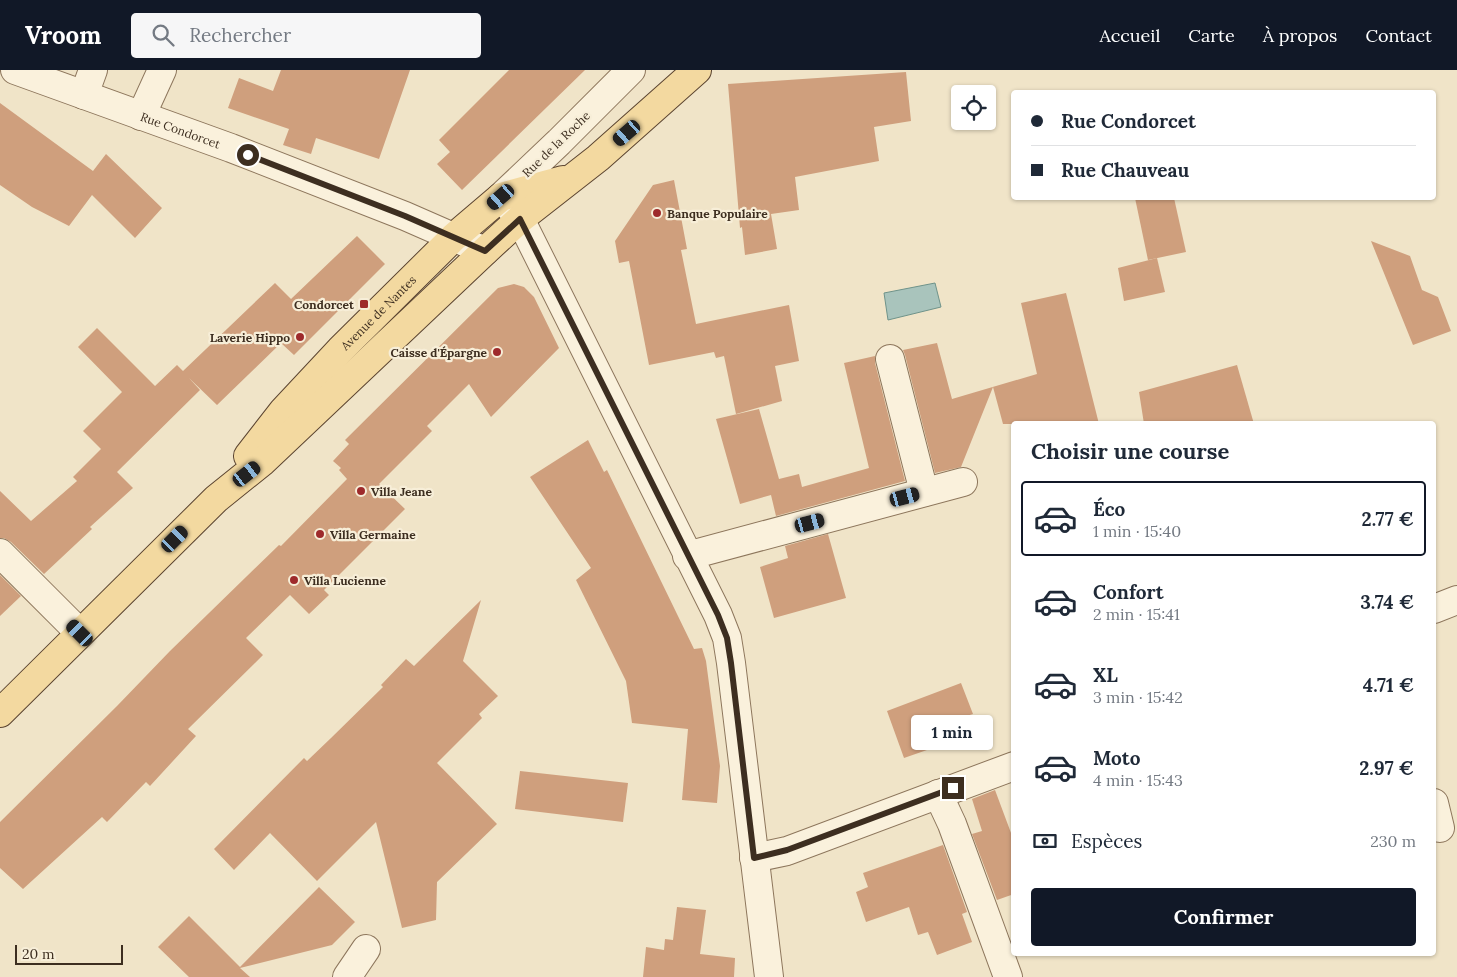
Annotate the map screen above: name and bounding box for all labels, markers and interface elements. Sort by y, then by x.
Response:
search box [131,13,481,58]
text: Vroom [25,20,101,51]
icon: search [149,21,177,49]
text: Rechercher [189,23,291,47]
text: Accueil [1100,24,1160,47]
text: Carte [1188,24,1235,47]
text: À propos [1263,24,1337,47]
text: Contact [1365,24,1432,47]
map controls [951,85,996,130]
button: locate [951,85,996,130]
street label: Rue Condorcet [139,108,223,151]
street label: Rue de la Roche [519,108,593,180]
text: Rue Condorcet [1061,109,1196,133]
car [610,117,643,149]
route start [237,144,259,166]
text: Rue Chauveau [1061,158,1189,182]
car [484,181,517,213]
place label: Banque Populaire [667,206,768,221]
marker: Banque Populaire [651,207,663,219]
street label: Avenue de Nantes [336,271,419,354]
place label: Condorcet [294,297,355,312]
marker: Condorcet [358,298,370,310]
place label: Laverie Hippo [210,330,290,345]
marker: Laverie Hippo [294,331,306,343]
place label: Caisse d'Épargne [391,345,488,360]
marker: Caisse d'Épargne [491,346,503,358]
text: Choisir une course [1031,437,1229,465]
car [230,459,263,489]
place label: Villa Jeane [371,484,433,499]
marker: Villa Jeane [355,485,367,497]
car [888,486,921,508]
icon: car [1033,496,1078,541]
text: Éco [1093,497,1125,521]
text: 2.77 € [1362,507,1414,531]
car [793,512,826,534]
text: 1 min · 15:40 [1093,521,1181,541]
car [159,523,190,555]
place label: Villa Germaine [330,527,416,542]
marker: Villa Germaine [314,528,326,540]
place label: Villa Lucienne [304,573,387,588]
marker: Villa Lucienne [288,574,300,586]
icon: car [1033,579,1078,624]
text: Confort [1093,580,1164,604]
text: 3.74 € [1360,590,1414,614]
text: 2 min · 15:41 [1093,604,1180,624]
car [64,617,95,649]
icon: car [1033,662,1078,707]
text: XL [1093,663,1118,687]
text: 4.71 € [1363,673,1414,697]
text: 3 min · 15:42 [1093,687,1183,707]
callout: 1 min [912,716,994,750]
text: 1 min [932,722,972,742]
icon: car [1033,745,1078,790]
text: Moto [1093,746,1140,770]
text: 2.97 € [1359,756,1414,780]
text: 4 min · 15:43 [1093,770,1183,790]
route end [942,777,964,799]
icon: cash [1031,827,1059,855]
text: Espèces [1071,829,1142,853]
text: 230 m [1370,831,1416,851]
button: Confirmer [1031,888,1416,946]
scale bar [15,942,122,965]
text: 20 m [22,945,54,963]

